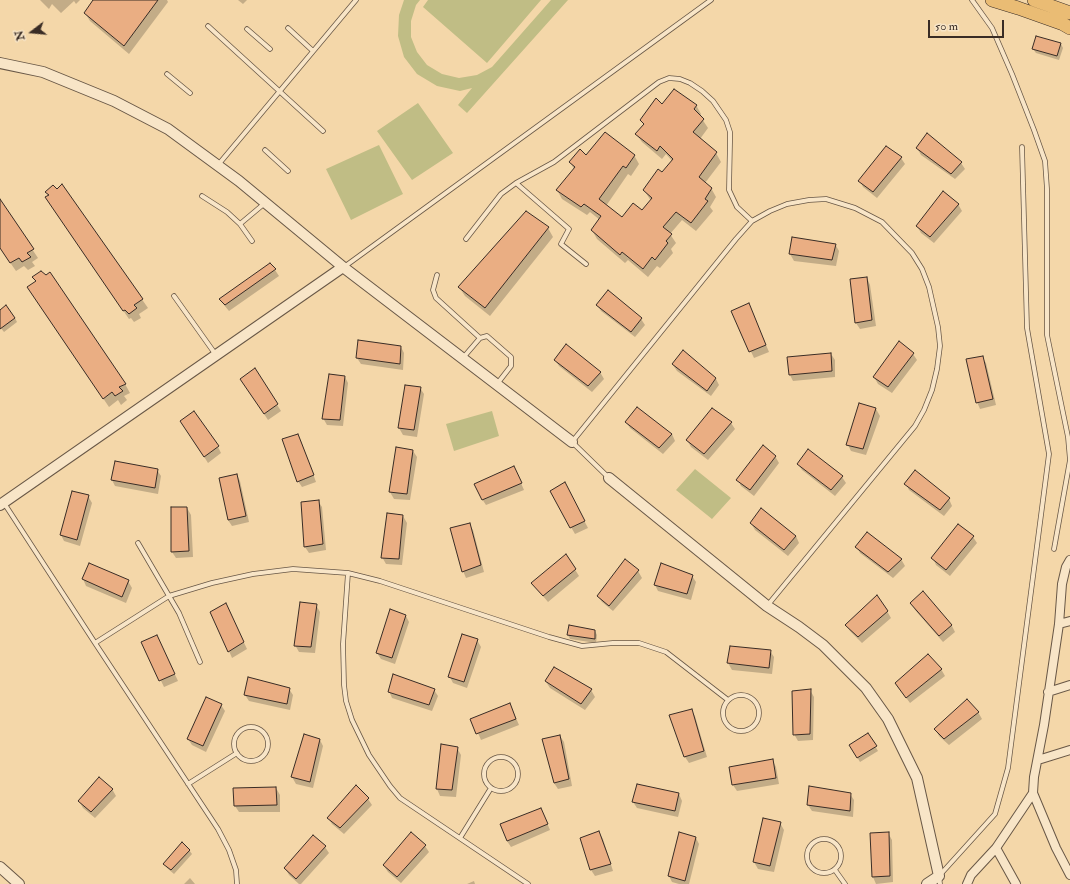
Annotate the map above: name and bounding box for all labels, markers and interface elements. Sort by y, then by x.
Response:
north arrow [12,12,52,52]
scale bar [930,12,1006,38]
text: 50 m [935,19,958,34]
text: N [12,29,28,42]

